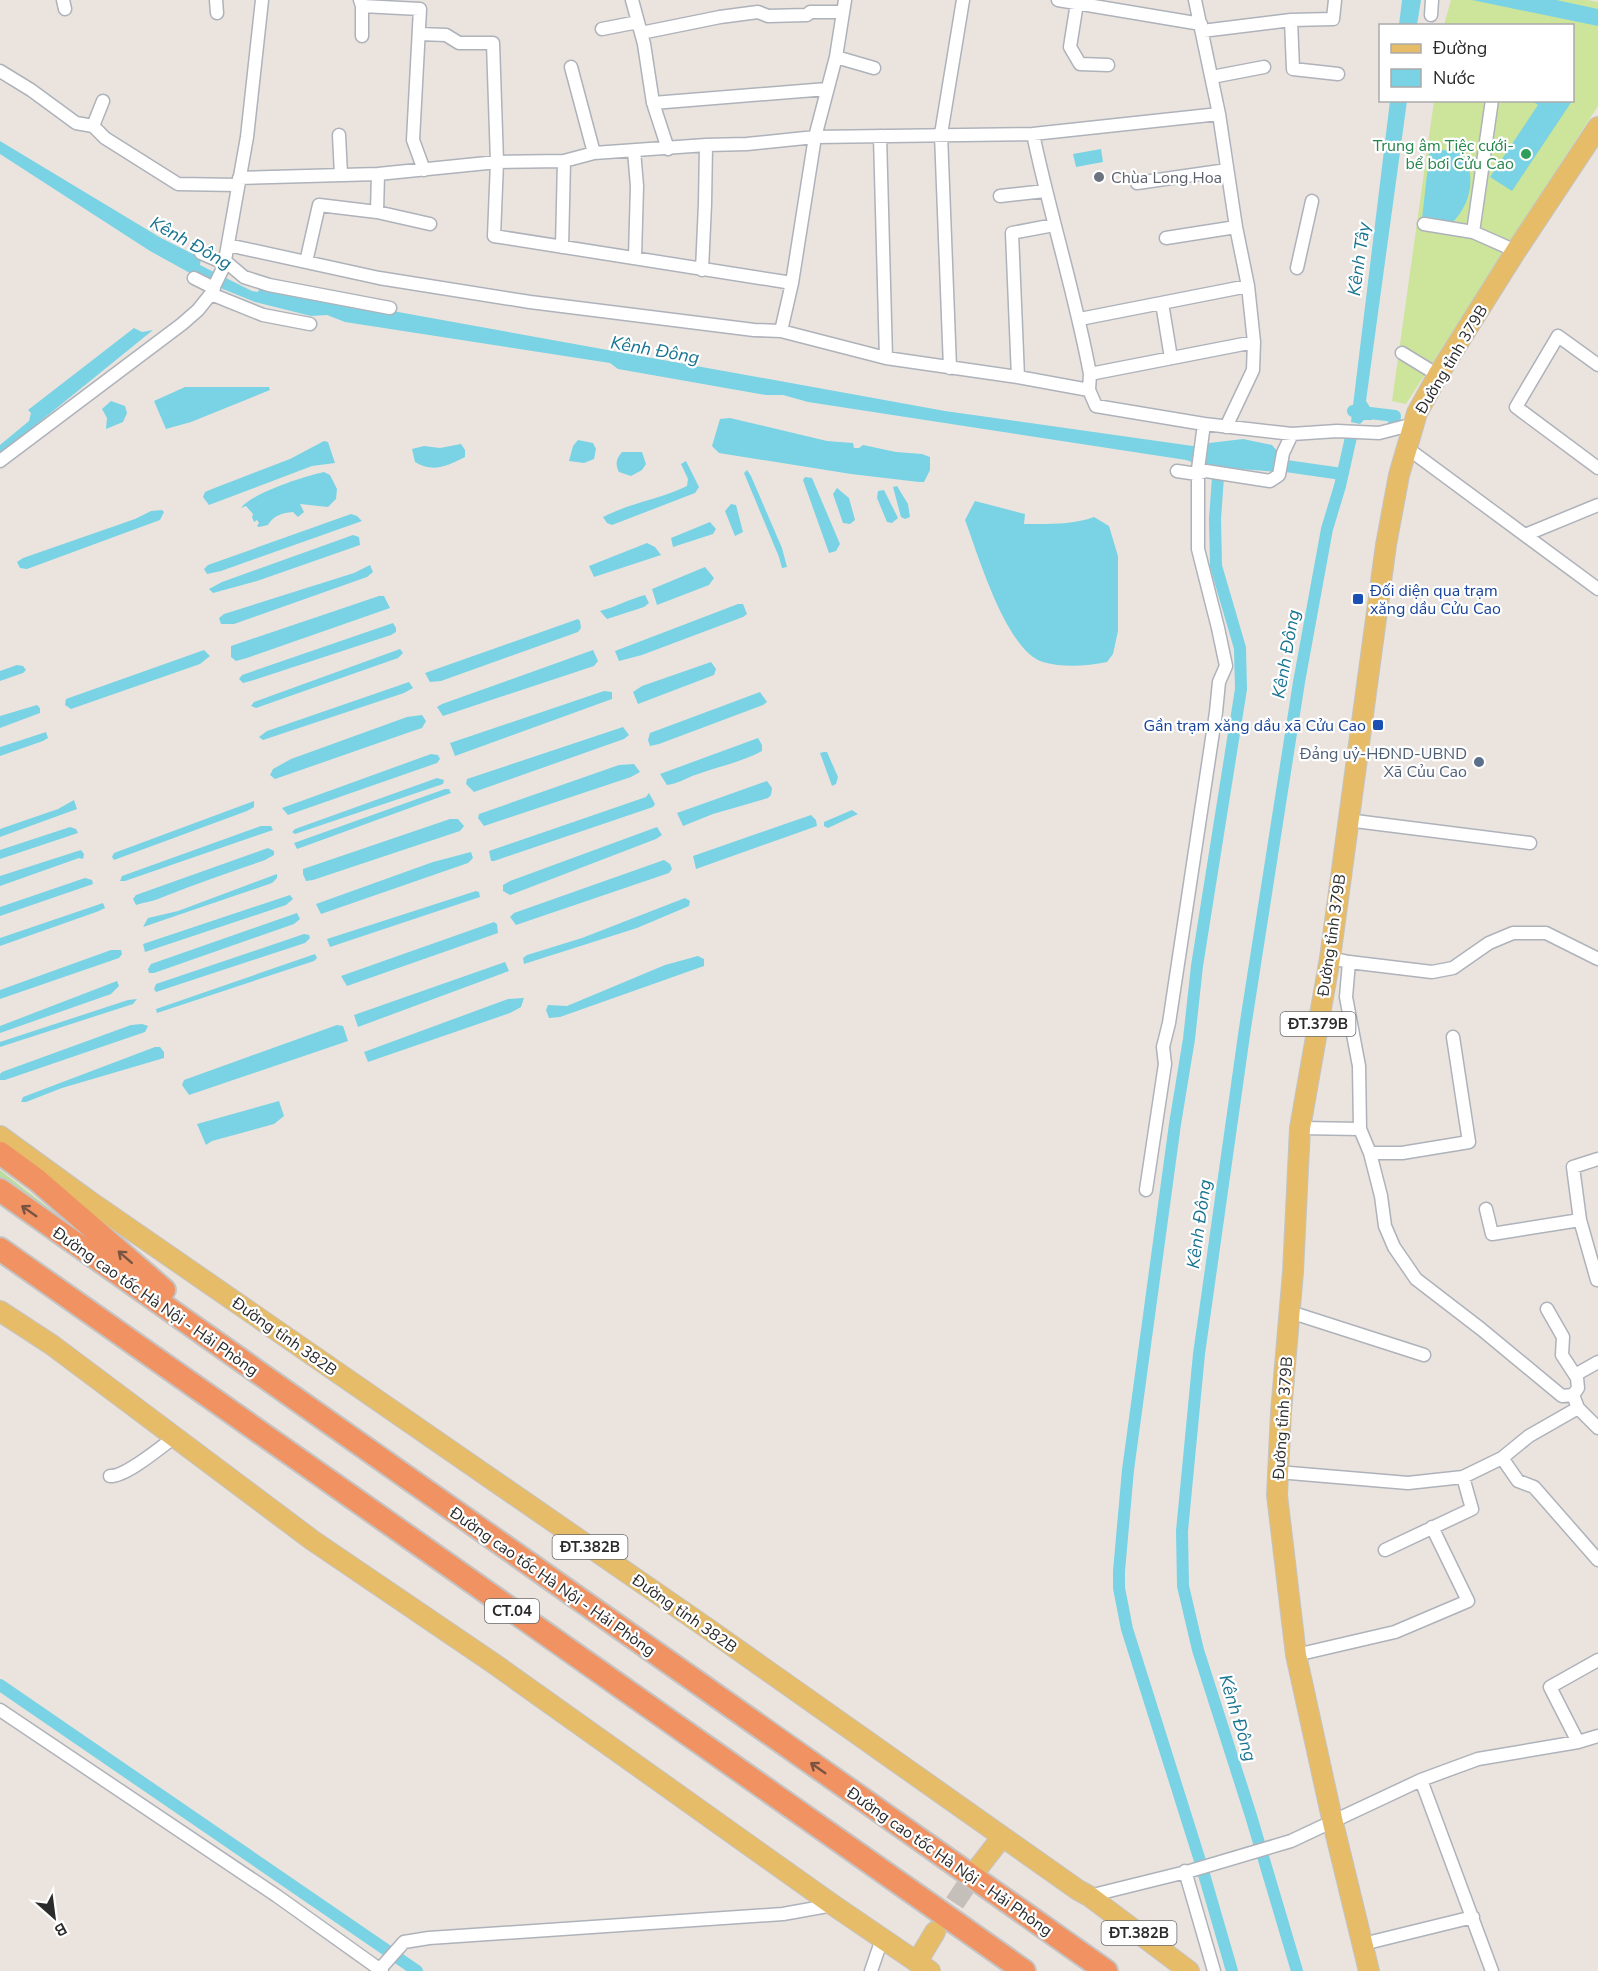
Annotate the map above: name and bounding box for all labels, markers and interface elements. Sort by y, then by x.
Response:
legend [1379,24,1574,102]
text: Đường [1432,36,1487,60]
text: Nước [1433,66,1475,90]
place label: Trung âm Tiệc cưới- bể bơi Cửu Cao [1373,135,1514,175]
marker: Trung âm Tiệc cưới- bể bơi Cửu Cao [1519,147,1533,161]
place label: Chùa Long Hoa [1111,167,1222,189]
marker: Chùa Long Hoa [1092,170,1106,184]
water label: Kênh Đông [146,211,236,275]
water label: Kênh Tây [1342,220,1376,297]
street label: Đường tỉnh 379B [1410,301,1493,419]
water label: Kênh Đông [609,330,701,370]
place label: Đối diện qua trạm xăng dầu Cửu Cao [1369,580,1501,620]
marker: Đối diện qua trạm xăng dầu Cửu Cao [1351,592,1365,606]
water label: Kênh Đông [1266,608,1306,700]
place label: Gần trạm xăng dầu xã Cửu Cao [1143,715,1366,737]
marker: Gần trạm xăng dầu xã Cửu Cao [1371,718,1385,732]
place label: Đảng uỷ-HĐND-UBND Xã Củu Cao [1299,743,1467,783]
marker: Đảng uỷ-HĐND-UBND Xã Củu Cao [1472,755,1486,769]
street label: Đường tỉnh 379B [1312,872,1351,999]
road number: ĐT.379B [1280,1012,1356,1036]
water label: Kênh Đông [1181,1178,1217,1270]
one-way arrow [21,1205,37,1217]
street label: Đường cao tốc Hà Nội - Hải Phòng [47,1222,263,1381]
one-way arrow [118,1250,133,1264]
street label: Đường tỉnh 382B [227,1292,341,1381]
street label: Đường tỉnh 379B [1268,1356,1298,1481]
street label: Đường cao tốc Hà Nội - Hải Phòng [444,1502,660,1661]
road number: ĐT.382B [552,1535,628,1559]
street label: Đường tỉnh 382B [627,1569,741,1658]
road number: CT.04 [485,1599,539,1623]
water label: Kênh Đông [1213,1672,1263,1764]
one-way arrow [810,1762,827,1774]
street label: Đường cao tốc Hà Nội - Hải Phòng [841,1782,1057,1941]
north arrow [24,1887,84,1947]
text: B [51,1917,71,1942]
road number: ĐT.382B [1102,1921,1176,1945]

